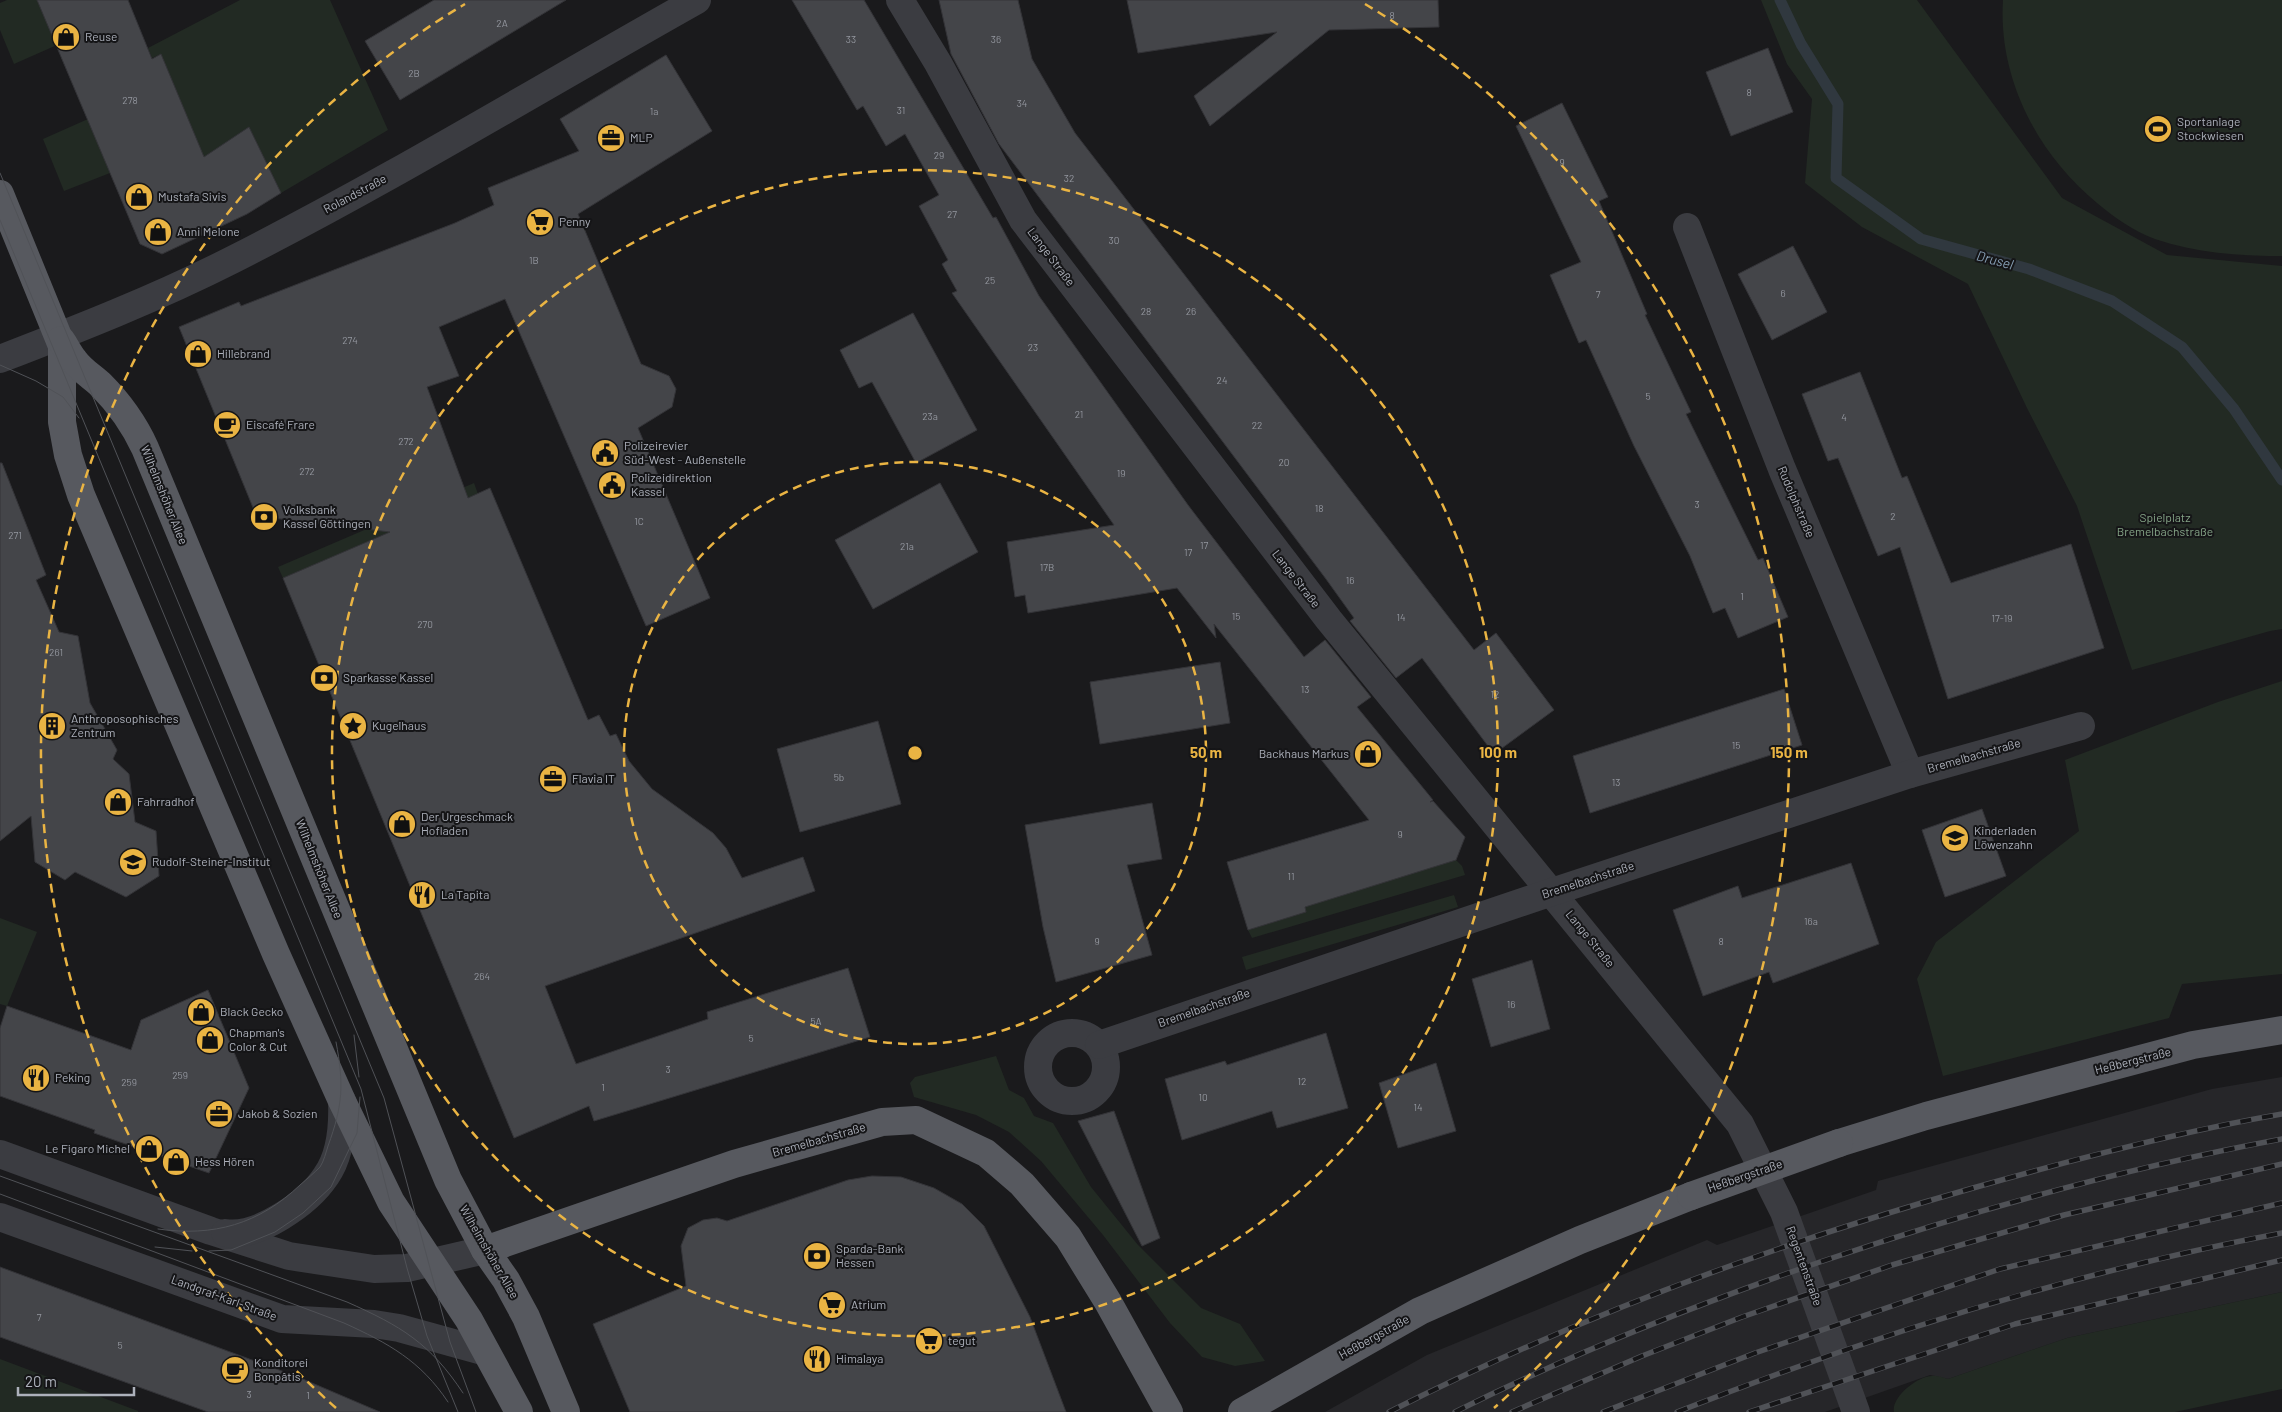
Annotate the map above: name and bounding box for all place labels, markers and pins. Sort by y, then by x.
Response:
shop icon: Reuse [51,22,81,52]
place label: Reuse [85,29,117,43]
sports icon: Sportanlage Stockwiesen [2143,114,2173,144]
place label: Sportanlage Stockwiesen [2177,114,2244,142]
office icon: MLP [596,123,626,153]
place label: MLP [630,130,653,144]
shop icon: Mustafa Sivis [124,182,154,212]
place label: Mustafa Sivis [158,189,227,203]
supermarket icon: Penny [525,207,555,237]
place label: Penny [559,214,591,228]
shop icon: Anni Melone [143,217,173,247]
place label: Anni Melone [177,224,240,238]
shop icon: Hillebrand [183,339,213,369]
place label: Hillebrand [217,346,270,360]
cafe icon: Eiscafé Frare [212,410,242,440]
place label: Eiscafé Frare [246,417,315,431]
public building icon: Polizeirevier Süd-West - Außenstelle [590,438,620,468]
place label: Polizeirevier Süd-West - Außenstelle [624,438,746,466]
public building icon: Polizeidirektion Kassel [597,470,627,500]
place label: Polizeidirektion Kassel [631,470,712,498]
bank icon: Volksbank Kassel Göttingen [249,502,279,532]
place label: Volksbank Kassel Göttingen [283,502,371,530]
bank icon: Sparkasse Kassel [309,663,339,693]
place label: Sparkasse Kassel [343,670,433,684]
building icon: Anthroposophisches Zentrum [37,711,67,741]
place label: Anthroposophisches Zentrum [71,711,179,739]
place icon: Kugelhaus [338,711,368,741]
place label: Kugelhaus [372,718,426,732]
shop icon: Backhaus Markus [1353,739,1383,769]
centre of rings [906,744,924,762]
place label: Backhaus Markus [1259,746,1349,760]
office icon: Flavia IT [538,764,568,794]
place label: Flavia IT [572,771,615,785]
shop icon: Fahrradhof [103,787,133,817]
place label: Fahrradhof [137,794,195,808]
shop icon: Der Urgeschmack Hofladen [387,809,417,839]
place label: Der Urgeschmack Hofladen [421,809,513,837]
school or university icon: Kinderladen Löwenzahn [1940,823,1970,853]
place label: Kinderladen Löwenzahn [1974,823,2036,851]
school or university icon: Rudolf-Steiner-Institut [118,847,148,877]
place label: Rudolf-Steiner-Institut [152,854,270,868]
restaurant icon: La Tapita [407,880,437,910]
place label: La Tapita [441,887,489,901]
shop icon: Black Gecko [186,997,216,1027]
place label: Black Gecko [220,1004,283,1018]
shop icon: Chapman's Color & Cut [195,1025,225,1055]
place label: Chapman's Color & Cut [229,1025,287,1053]
restaurant icon: Peking [21,1063,51,1093]
place label: Peking [55,1070,90,1084]
office icon: Jakob & Sozien [204,1099,234,1129]
place label: Jakob & Sozien [238,1106,317,1120]
shop icon: Le Figaro Michel [134,1134,164,1164]
place label: Le Figaro Michel [45,1141,130,1155]
shop icon: Hess Hören [161,1147,191,1177]
place label: Hess Hören [195,1154,254,1168]
bank icon: Sparda-Bank Hessen [802,1241,832,1271]
place label: Sparda-Bank Hessen [836,1241,904,1269]
supermarket icon: Atrium [817,1290,847,1320]
place label: Atrium [851,1297,886,1311]
supermarket icon: tegut [914,1326,944,1356]
place label: tegut [948,1333,976,1347]
restaurant icon: Himalaya [802,1344,832,1374]
place label: Himalaya [836,1351,883,1365]
cafe icon: Konditorei Bonpâtis [220,1355,250,1385]
place label: Konditorei Bonpâtis [254,1355,308,1383]

